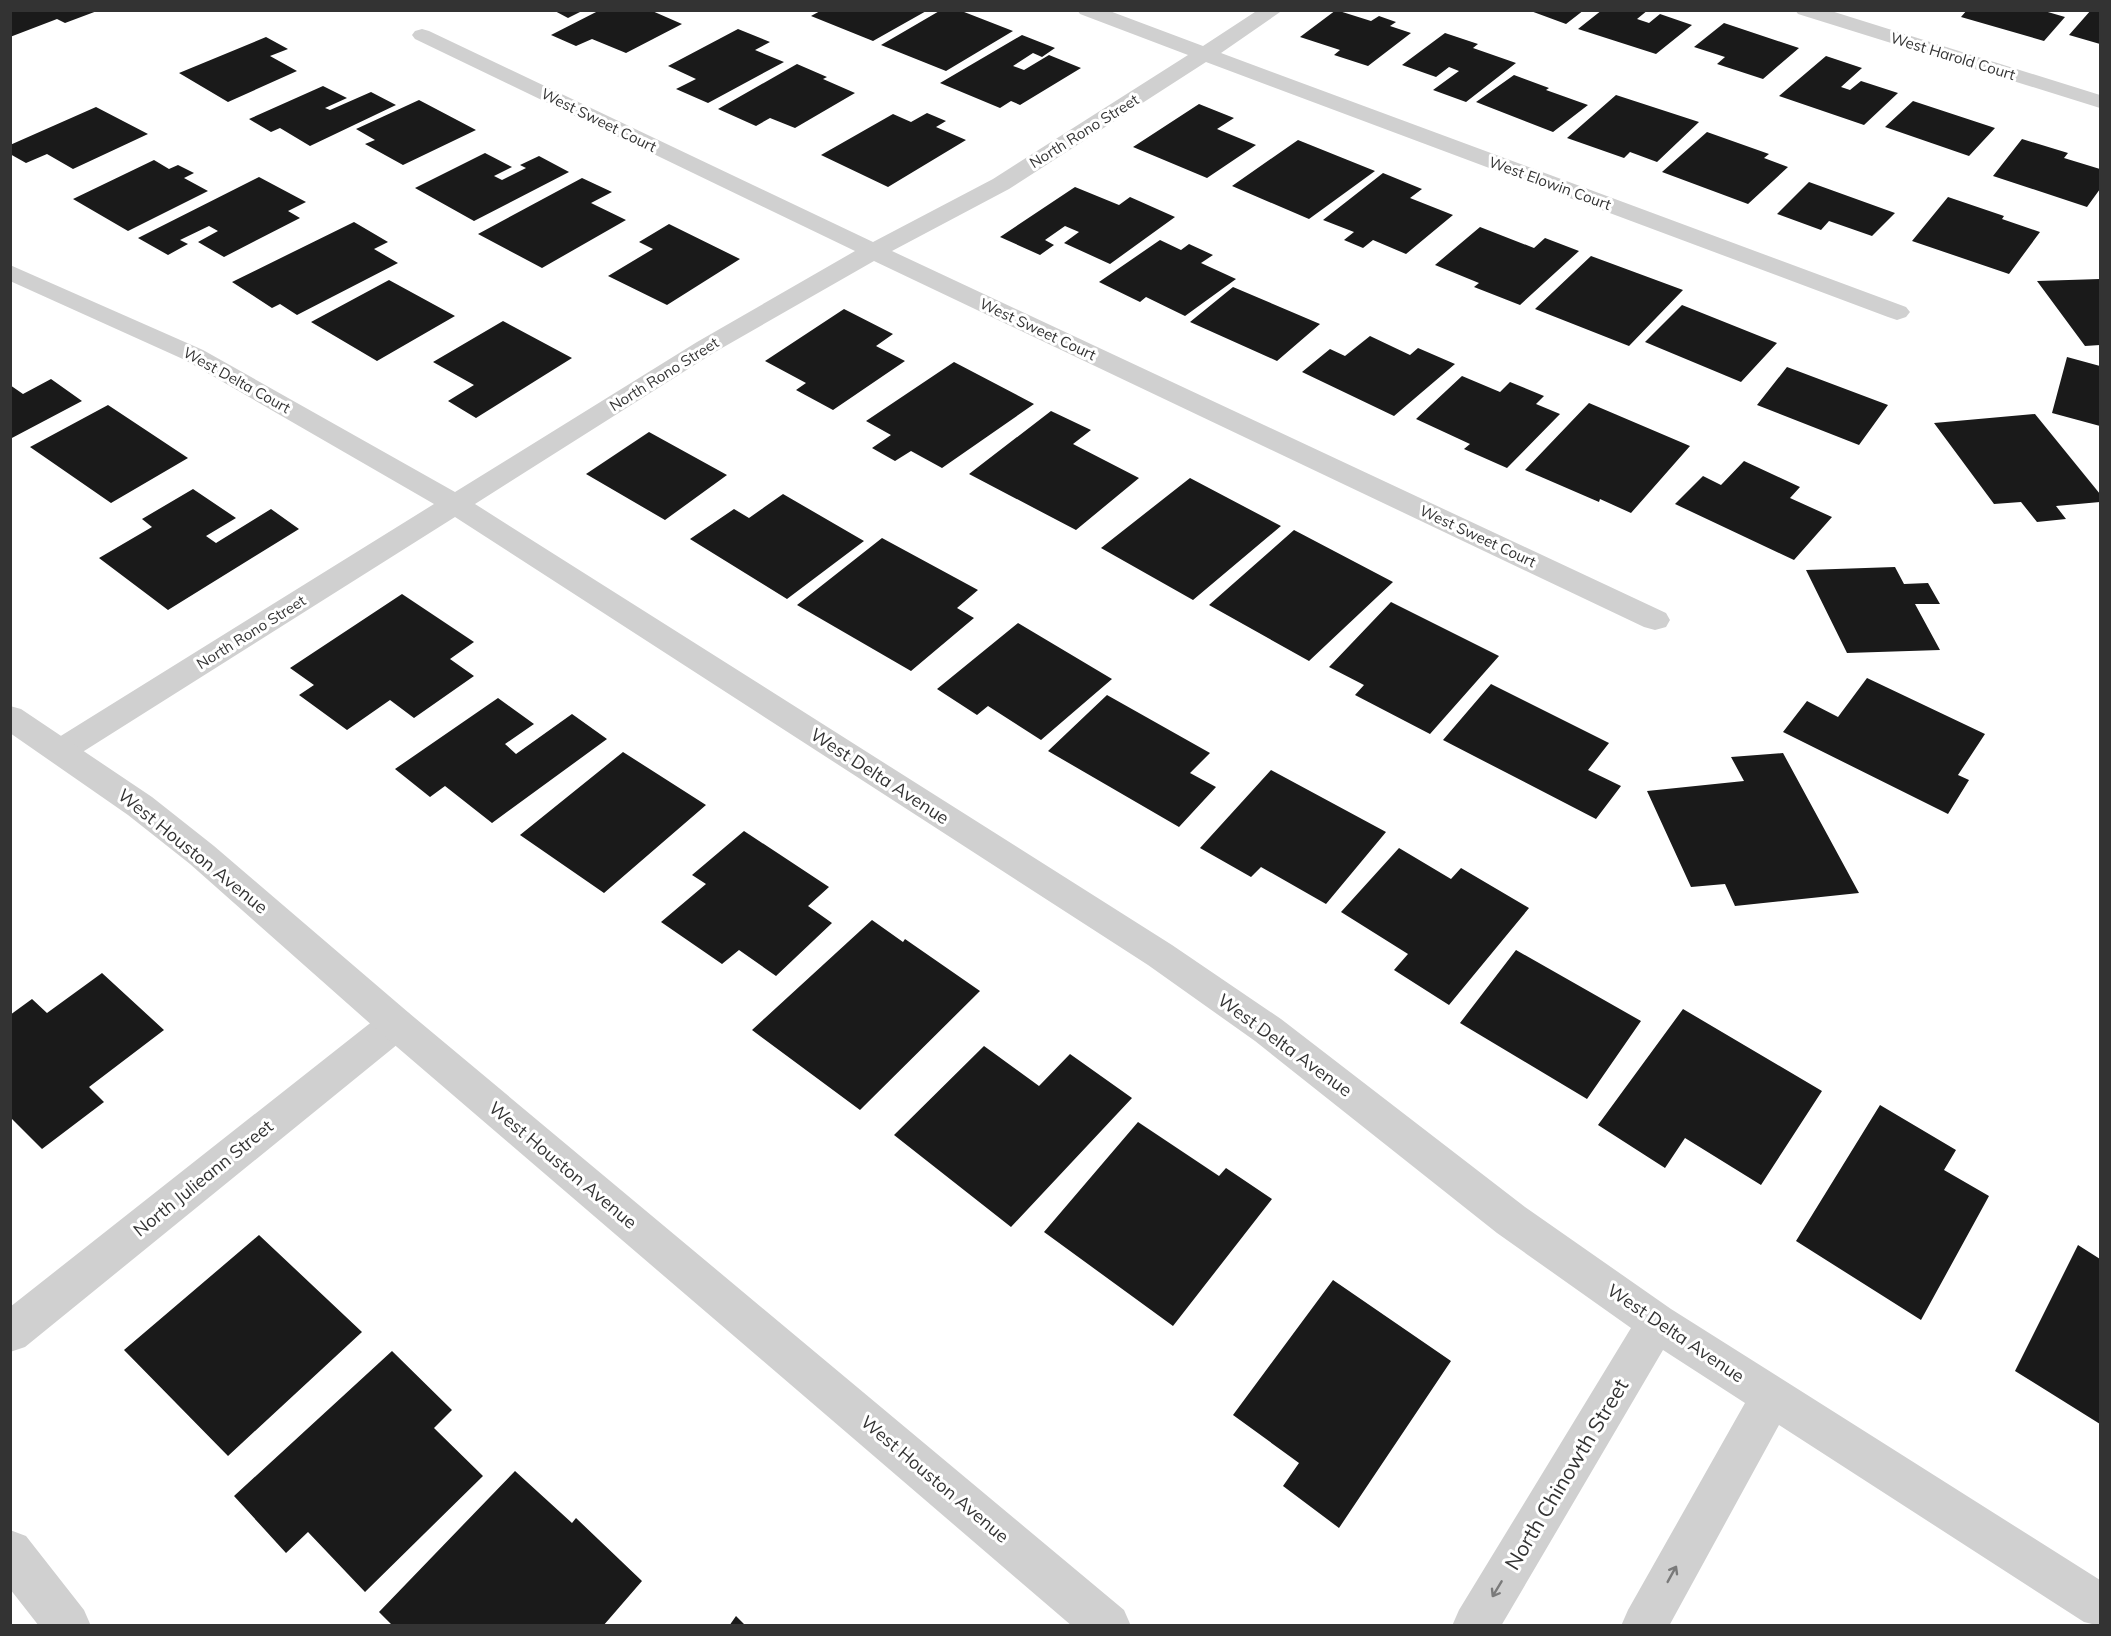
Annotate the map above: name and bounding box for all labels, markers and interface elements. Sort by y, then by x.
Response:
street label: West Harold Court [1888,28,2018,84]
street label: West Sweet Court [538,84,660,156]
street label: North Rono Street [1026,90,1142,172]
street label: West Elowin Court [1486,152,1614,214]
street label: West Sweet Court [977,294,1099,364]
street label: North Rono Street [606,333,722,415]
street label: West Delta Court [180,343,294,417]
street label: West Sweet Court [1417,501,1539,571]
street label: North Rono Street [193,591,309,673]
street label: West Delta Avenue [806,723,954,829]
street label: West Houston Avenue [113,783,273,919]
street label: West Delta Avenue [1213,988,1357,1102]
street label: West Houston Avenue [484,1096,642,1234]
street label: North Julieann Street [128,1115,278,1241]
street label: West Delta Avenue [1603,1279,1749,1387]
street label: North Chinowth Street [1499,1374,1633,1574]
street label: West Houston Avenue [856,1410,1014,1548]
one-way arrow [1667,1566,1679,1583]
one-way arrow [1491,1580,1503,1597]

